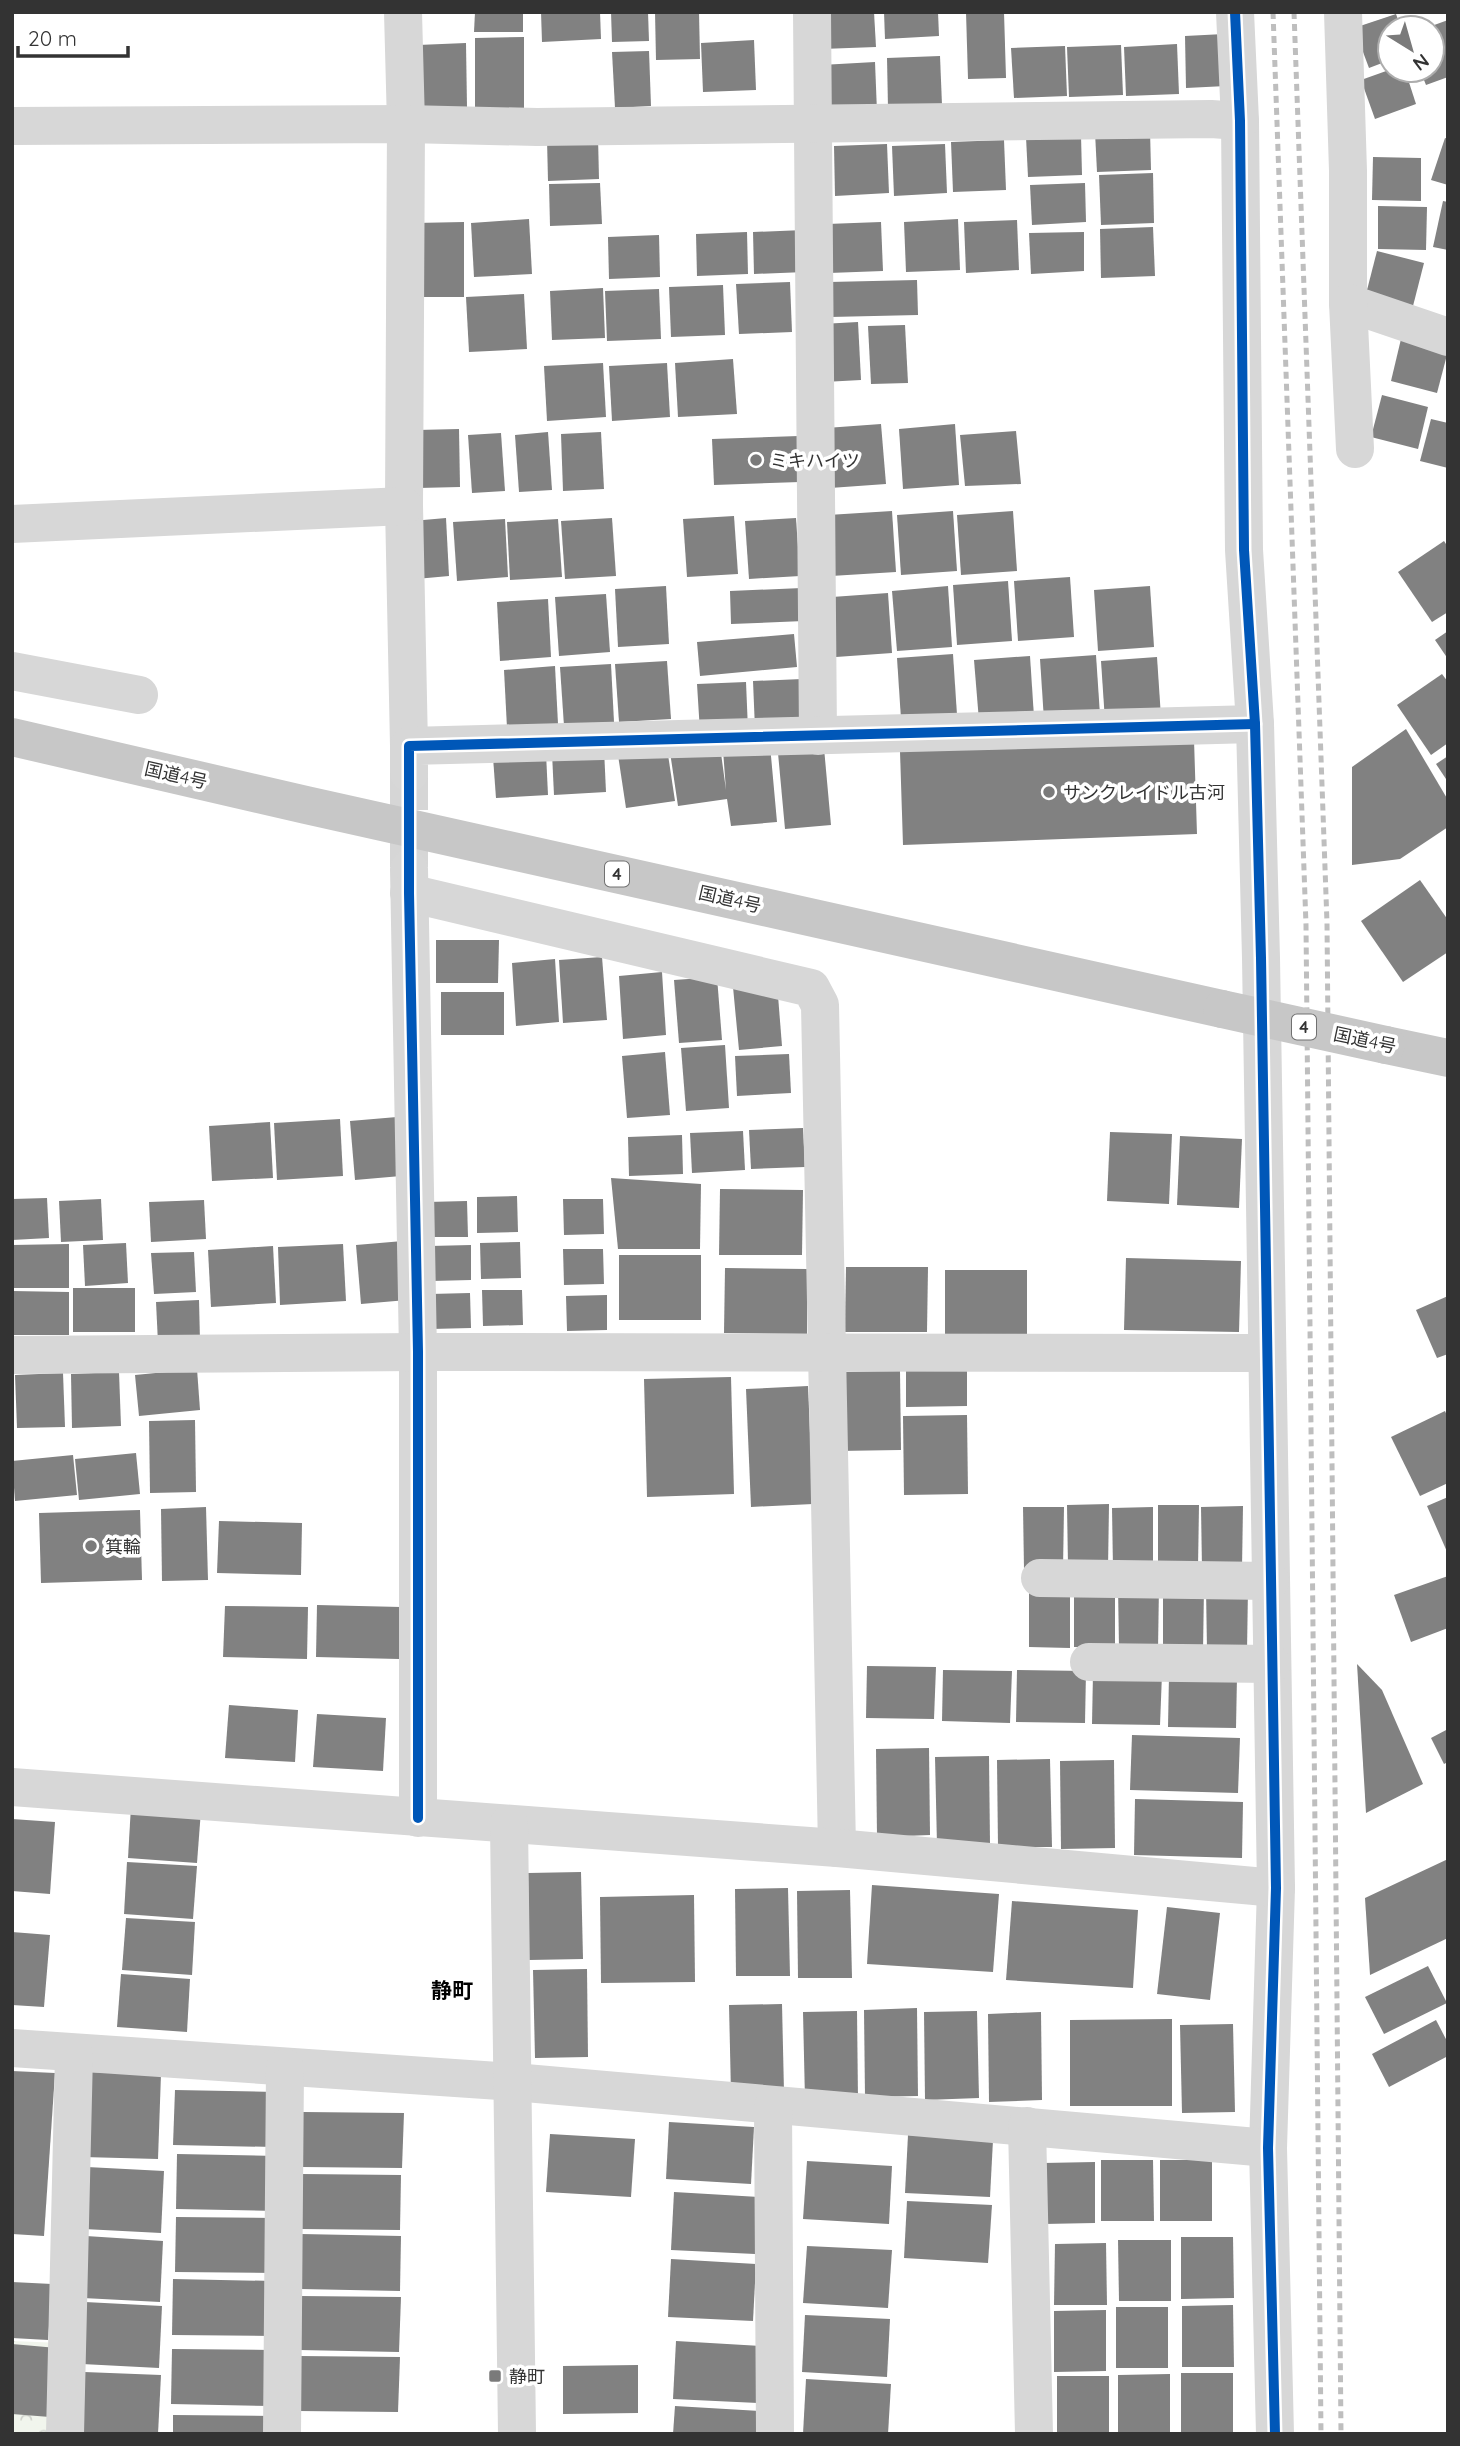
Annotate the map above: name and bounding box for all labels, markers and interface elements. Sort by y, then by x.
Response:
scale bar [18,14,128,58]
north arrow [1376,14,1446,84]
text: 20 m [28,25,77,51]
text: N [1408,49,1434,76]
place label: ミキハイツ [770,449,860,472]
marker: ミキハイツ [748,452,764,468]
street label: 国道4号 [142,757,210,793]
place label: サンクレイドル古河 [1063,781,1225,804]
marker: サンクレイドル古河 [1041,784,1057,800]
road number: 4 [605,862,629,887]
street label: 国道4号 [696,881,764,917]
road number: 4 [1292,1015,1316,1040]
street label: 国道4号 [1332,1022,1398,1058]
place label: 箕輪 [105,1535,141,1558]
marker: 箕輪 [83,1538,99,1554]
district label: 静町 [431,1977,473,2003]
place label: 静町 [509,2365,545,2388]
marker: 静町 [487,2368,503,2384]

